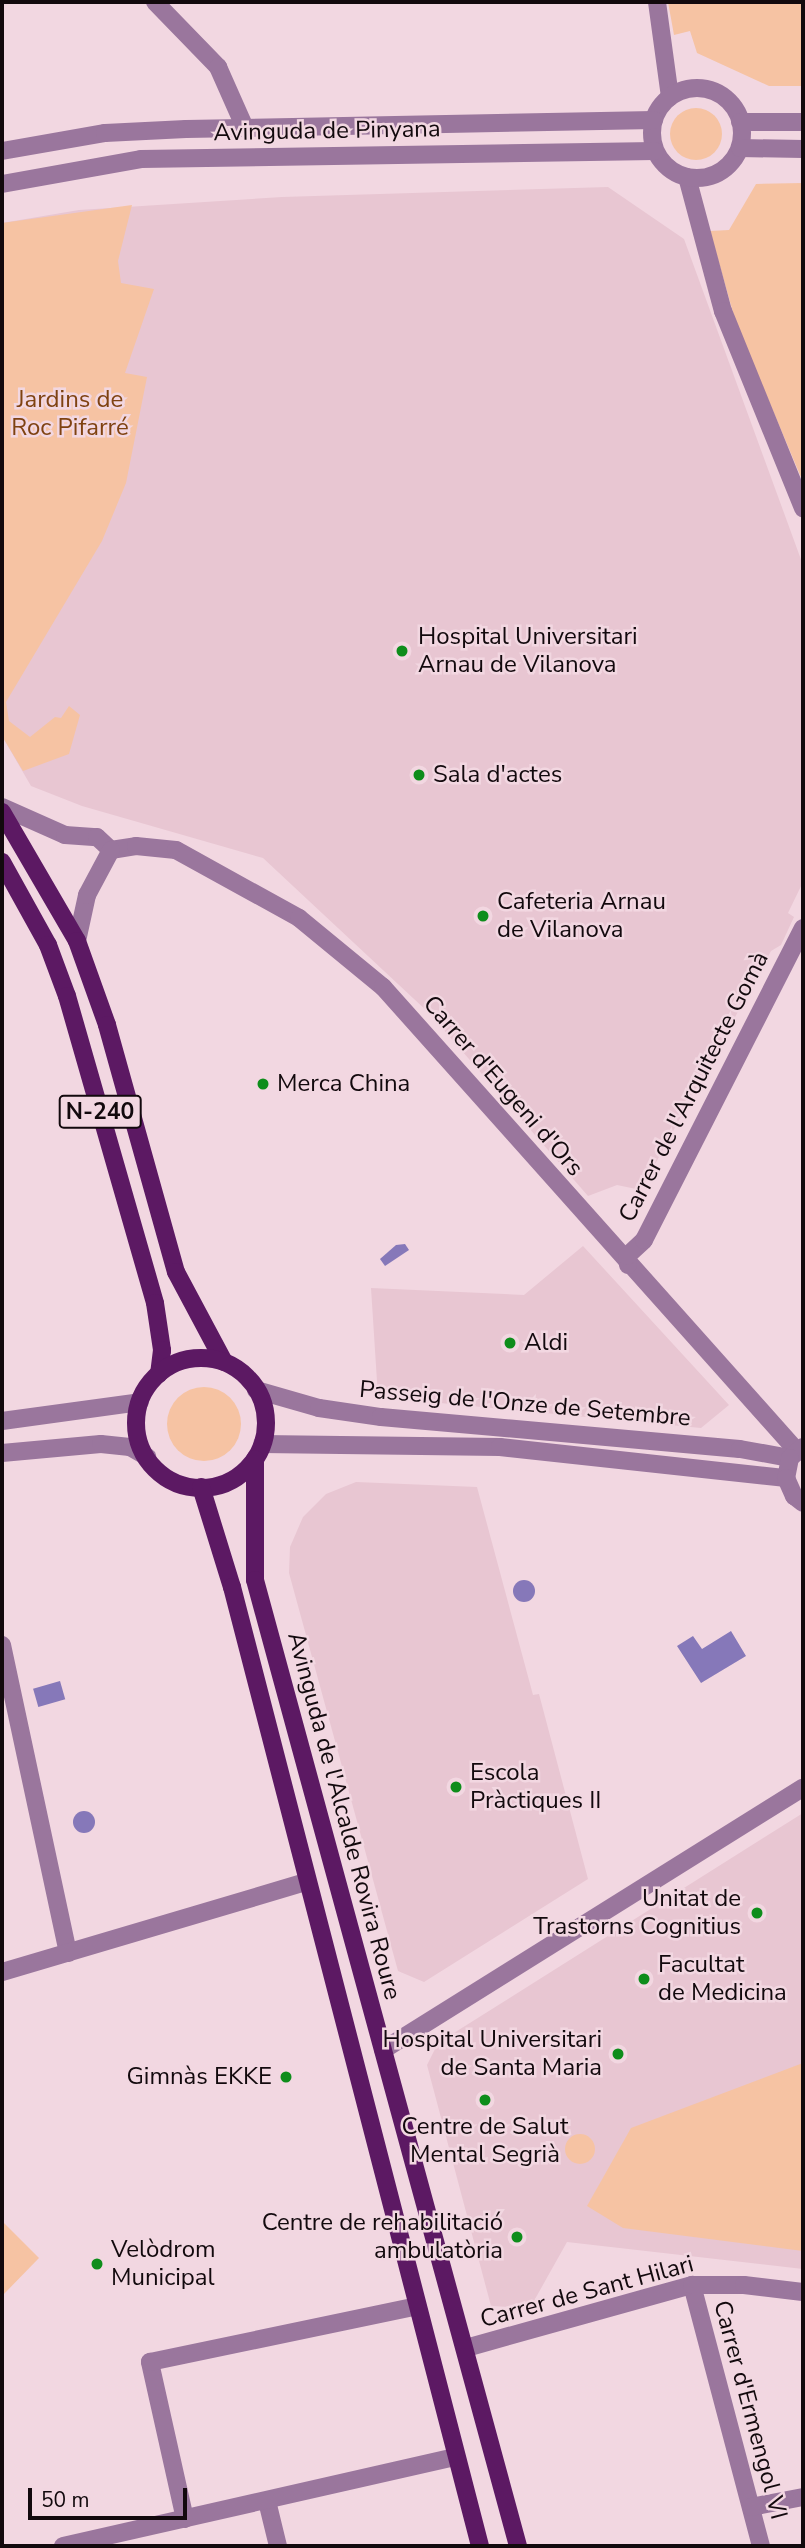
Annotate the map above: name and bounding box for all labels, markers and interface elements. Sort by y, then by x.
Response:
street label: Avinguda de Pinyana [213,115,441,147]
park label: Jardins de Roc Pifarré [11,386,129,442]
place label: Hospital Universitari Arnau de Vilanova [418,623,638,679]
marker: Hospital Universitari Arnau de Vilanova [392,641,412,661]
place label: Sala d'actes [433,761,562,789]
marker: Sala d'actes [411,767,427,783]
place label: Cafeteria Arnau de Vilanova [497,888,666,944]
marker: Cafeteria Arnau de Vilanova [475,908,491,924]
street label: Carrer de l'Arquitecte Gomà [613,947,775,1227]
street label: Carrer d'Eugeni d'Ors [417,990,589,1182]
place label: Merca China [277,1070,410,1098]
marker: Merca China [255,1076,271,1092]
road number: N-240 [58,1092,142,1132]
place label: Aldi [524,1329,568,1357]
marker: Aldi [502,1335,518,1351]
street label: Passeig de l'Onze de Setembre [358,1375,692,1433]
street label: Avinguda de l'Alcalde Rovira Roure [281,1629,407,2003]
place label: Escola Pràctiques II [470,1759,601,1815]
marker: Escola Pràctiques II [448,1779,464,1795]
place label: Unitat de Trastorns Cognitius [533,1885,741,1941]
marker: Unitat de Trastorns Cognitius [747,1903,767,1923]
place label: Facultat de Medicina [658,1951,787,2007]
marker: Facultat de Medicina [636,1971,652,1987]
place label: Hospital Universitari de Santa Maria [382,2026,602,2082]
marker: Hospital Universitari de Santa Maria [608,2044,628,2064]
place label: Gimnàs EKKE [126,2063,272,2091]
marker: Gimnàs EKKE [278,2069,294,2085]
marker: Centre de Salut Mental Segrià [475,2090,495,2110]
place label: Centre de Salut Mental Segrià [402,2113,568,2169]
place label: Centre de rehabilitació ambulatòria [262,2209,503,2265]
marker: Centre de rehabilitació ambulatòria [509,2229,525,2245]
place label: Velòdrom Municipal [111,2236,216,2292]
street label: Carrer de Sant Hilari [477,2250,697,2334]
marker: Velòdrom Municipal [89,2256,105,2272]
street label: Carrer d'Ermengol VI [707,2298,793,2522]
scale bar [32,2474,191,2518]
text: 50 m [41,2486,90,2514]

